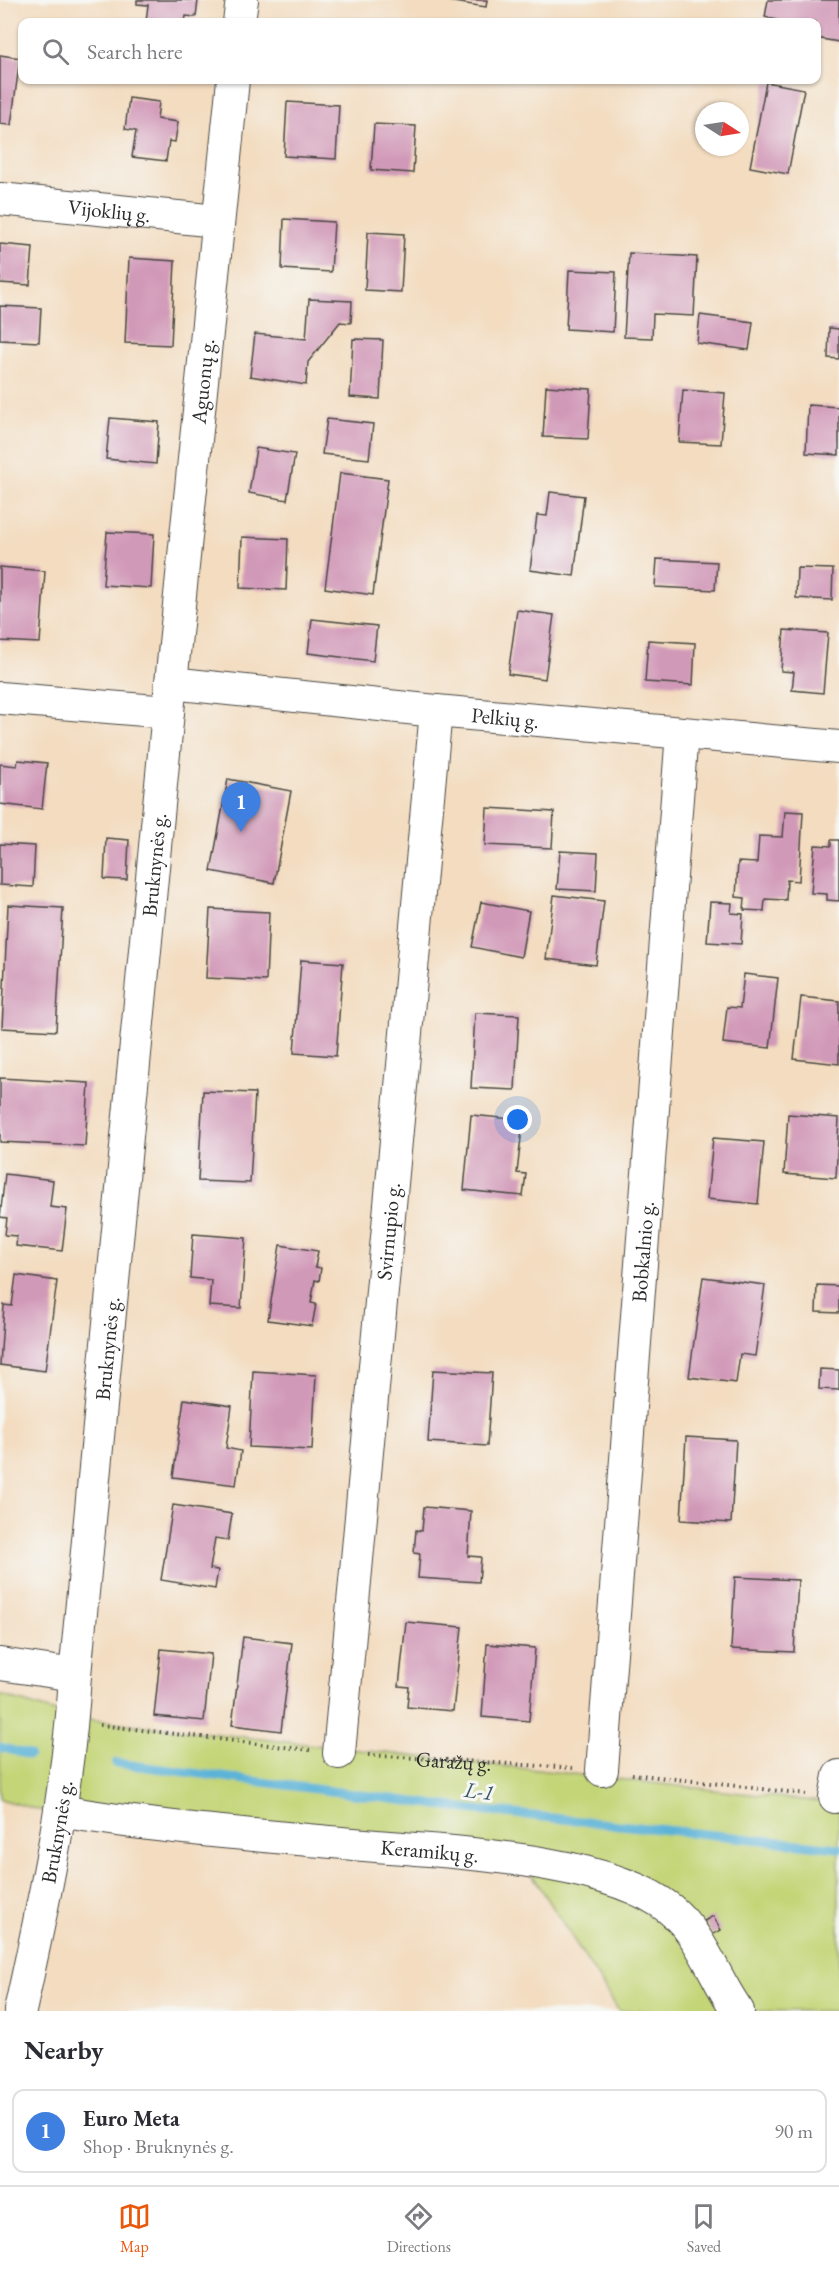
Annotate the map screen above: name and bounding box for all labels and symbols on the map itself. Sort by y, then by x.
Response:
north arrow [695,102,749,156]
street label: Vijoklių g. [67,192,152,228]
street label: Aguonų g. [184,337,220,426]
street label: Pelkių g. [470,701,540,734]
pin: 1 [222,782,260,832]
street label: Bruknynės g. [135,812,172,918]
your location [503,1105,532,1134]
street label: Svirnupio g. [370,1181,406,1281]
street label: Bobkalnio g. [625,1200,659,1303]
street label: Bruknynės g. [88,1295,125,1401]
street label: Garažų g. [415,1745,493,1776]
water label: L-1 [462,1775,495,1807]
street label: Bruknynės g. [34,1778,78,1885]
street label: Keramikų g. [380,1833,480,1868]

